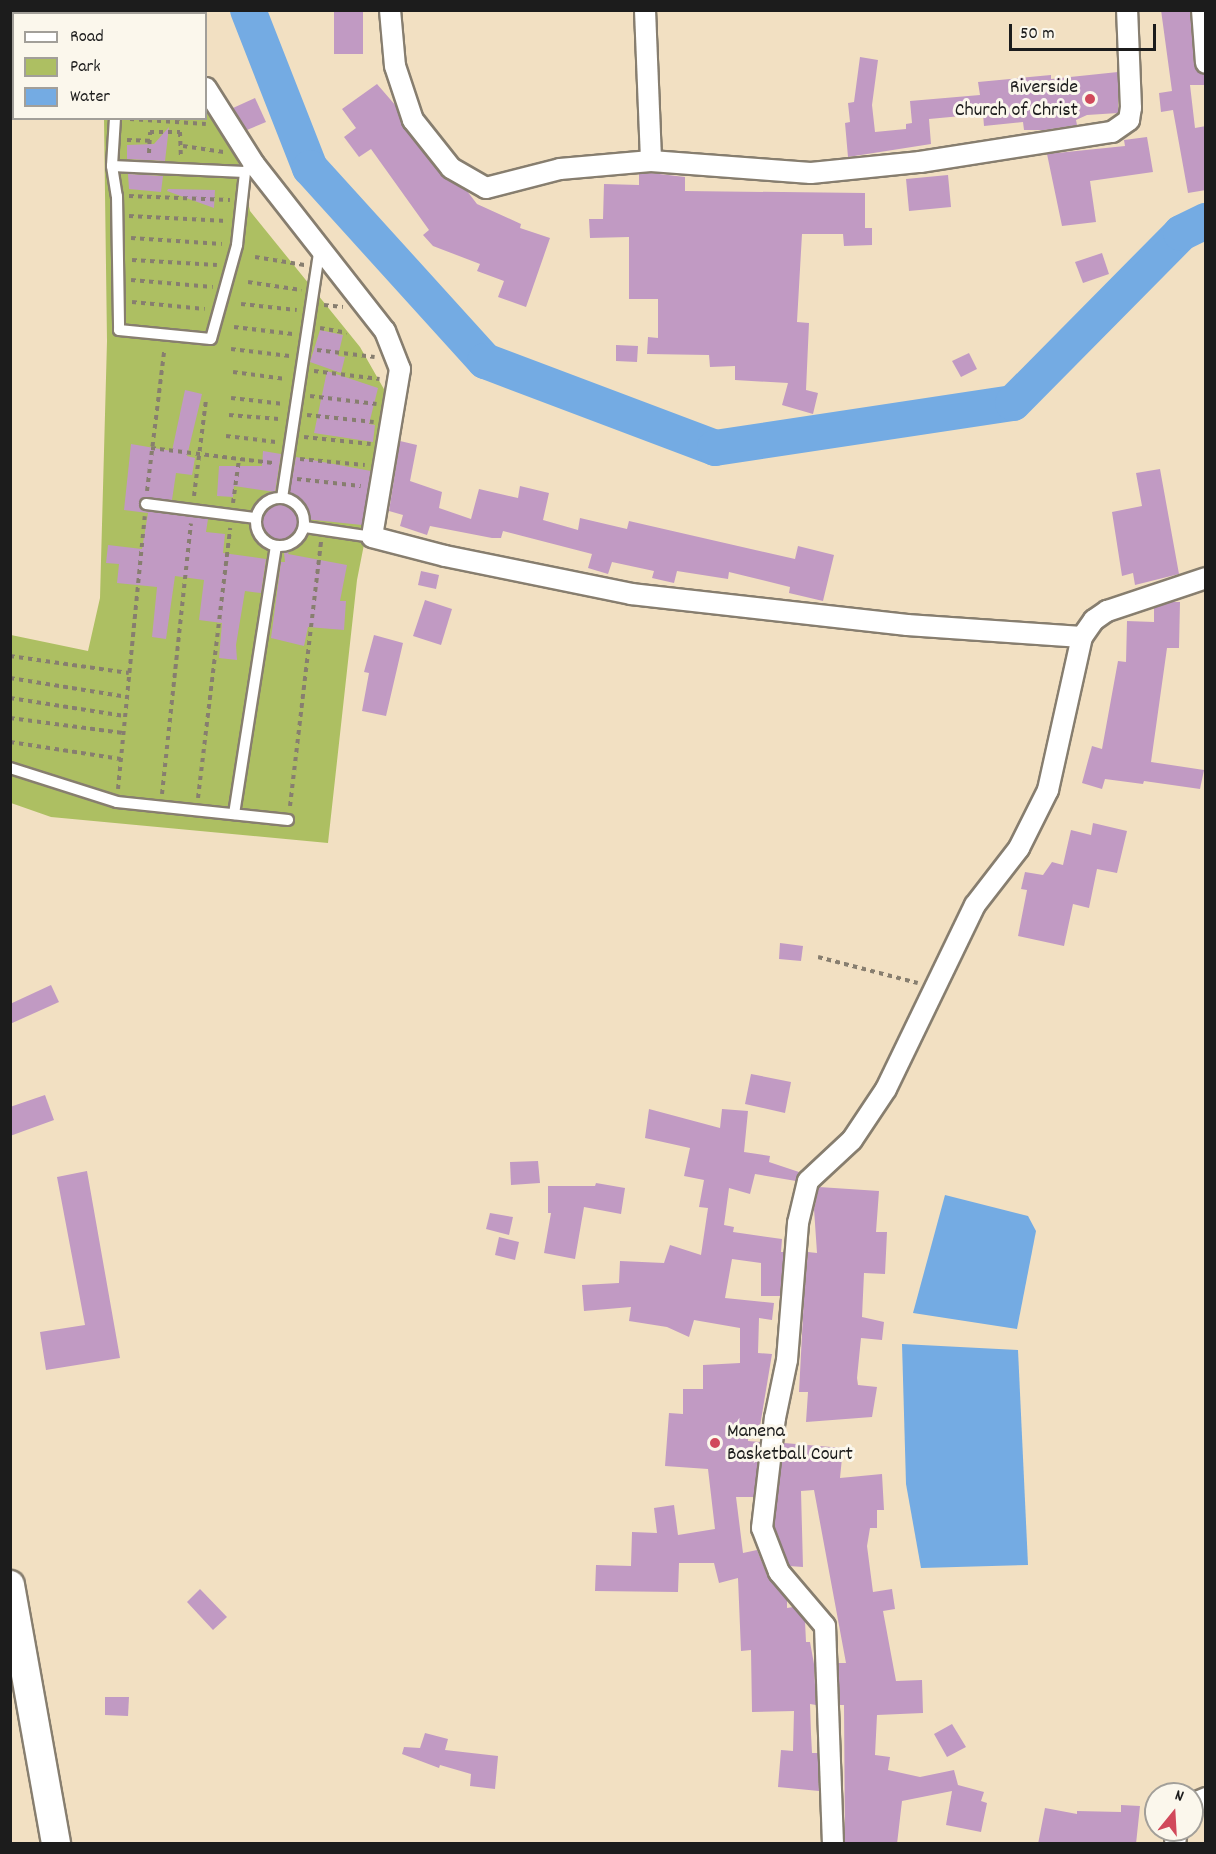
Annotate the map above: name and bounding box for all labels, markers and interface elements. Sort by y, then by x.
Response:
legend [12,12,207,120]
scale bar [1012,12,1159,50]
text: 50 m [1020,22,1055,47]
text: Road [70,25,104,50]
text: Park [70,55,101,80]
place label: Riverside Church of Christ [955,76,1078,123]
text: Water [70,85,110,110]
marker: Riverside Church of Christ [1083,92,1097,106]
place label: Manena Basketball Court [727,1420,853,1467]
marker: Manena Basketball Court [708,1436,722,1450]
north arrow [1144,1782,1204,1842]
text: N [1172,1784,1186,1808]

